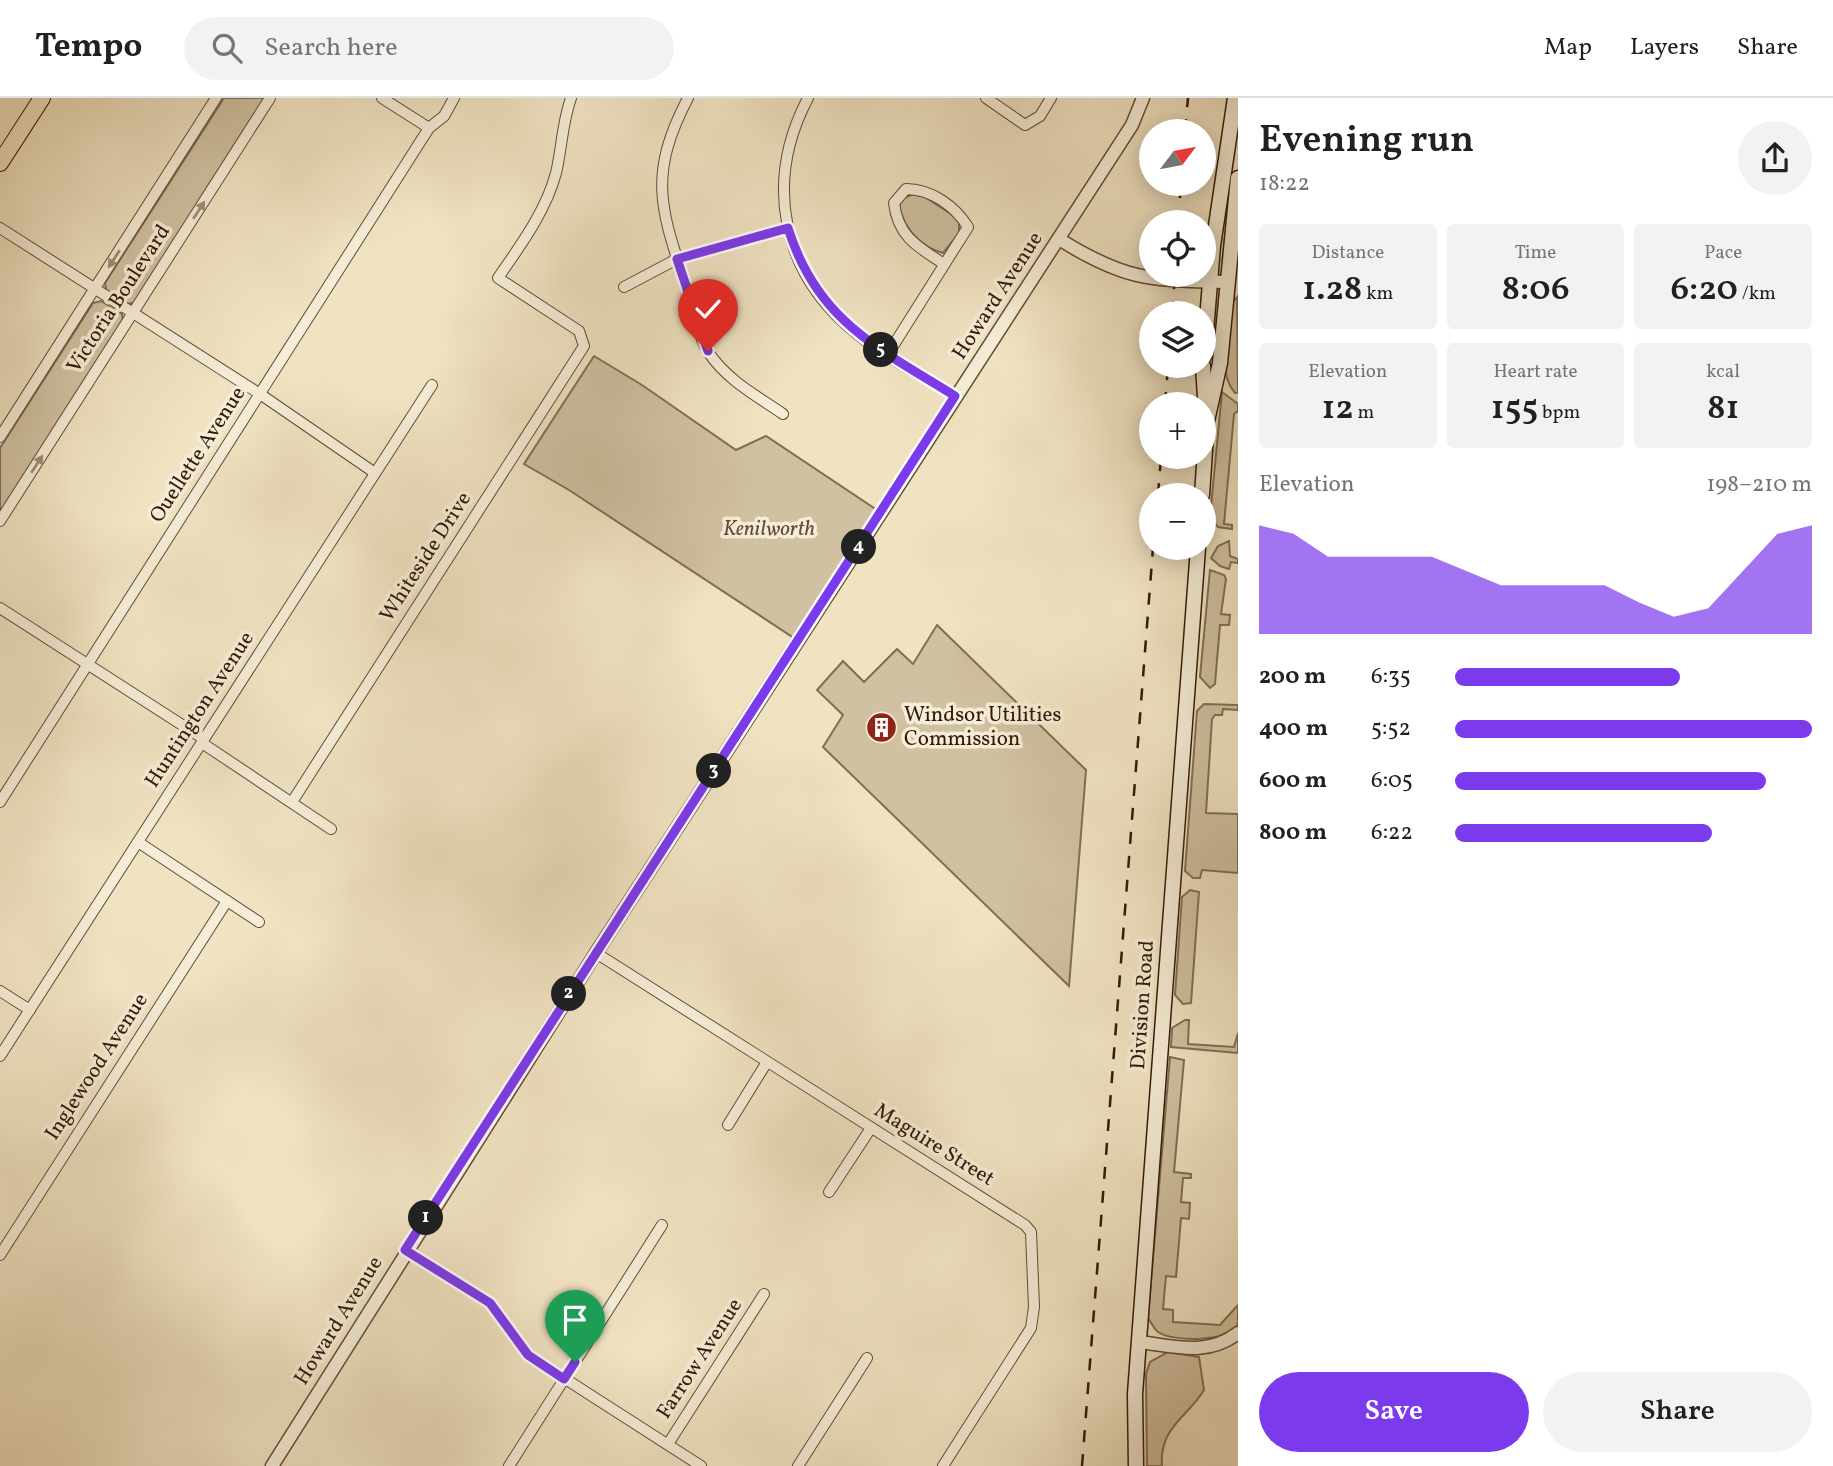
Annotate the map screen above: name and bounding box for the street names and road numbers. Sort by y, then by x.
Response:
street label: Victoria Boulevard [60,219,178,379]
street label: Howard Avenue [946,226,1050,366]
street label: Ouellette Avenue [143,381,253,529]
street label: Whiteside Drive [373,486,479,628]
street label: Huntington Avenue [139,626,261,794]
street label: Division Road [1124,939,1162,1071]
street label: Inglewood Avenue [39,988,155,1146]
street label: Maguire Street [868,1096,1000,1194]
street label: Howard Avenue [288,1251,390,1391]
street label: Farrow Avenue [650,1293,750,1425]

